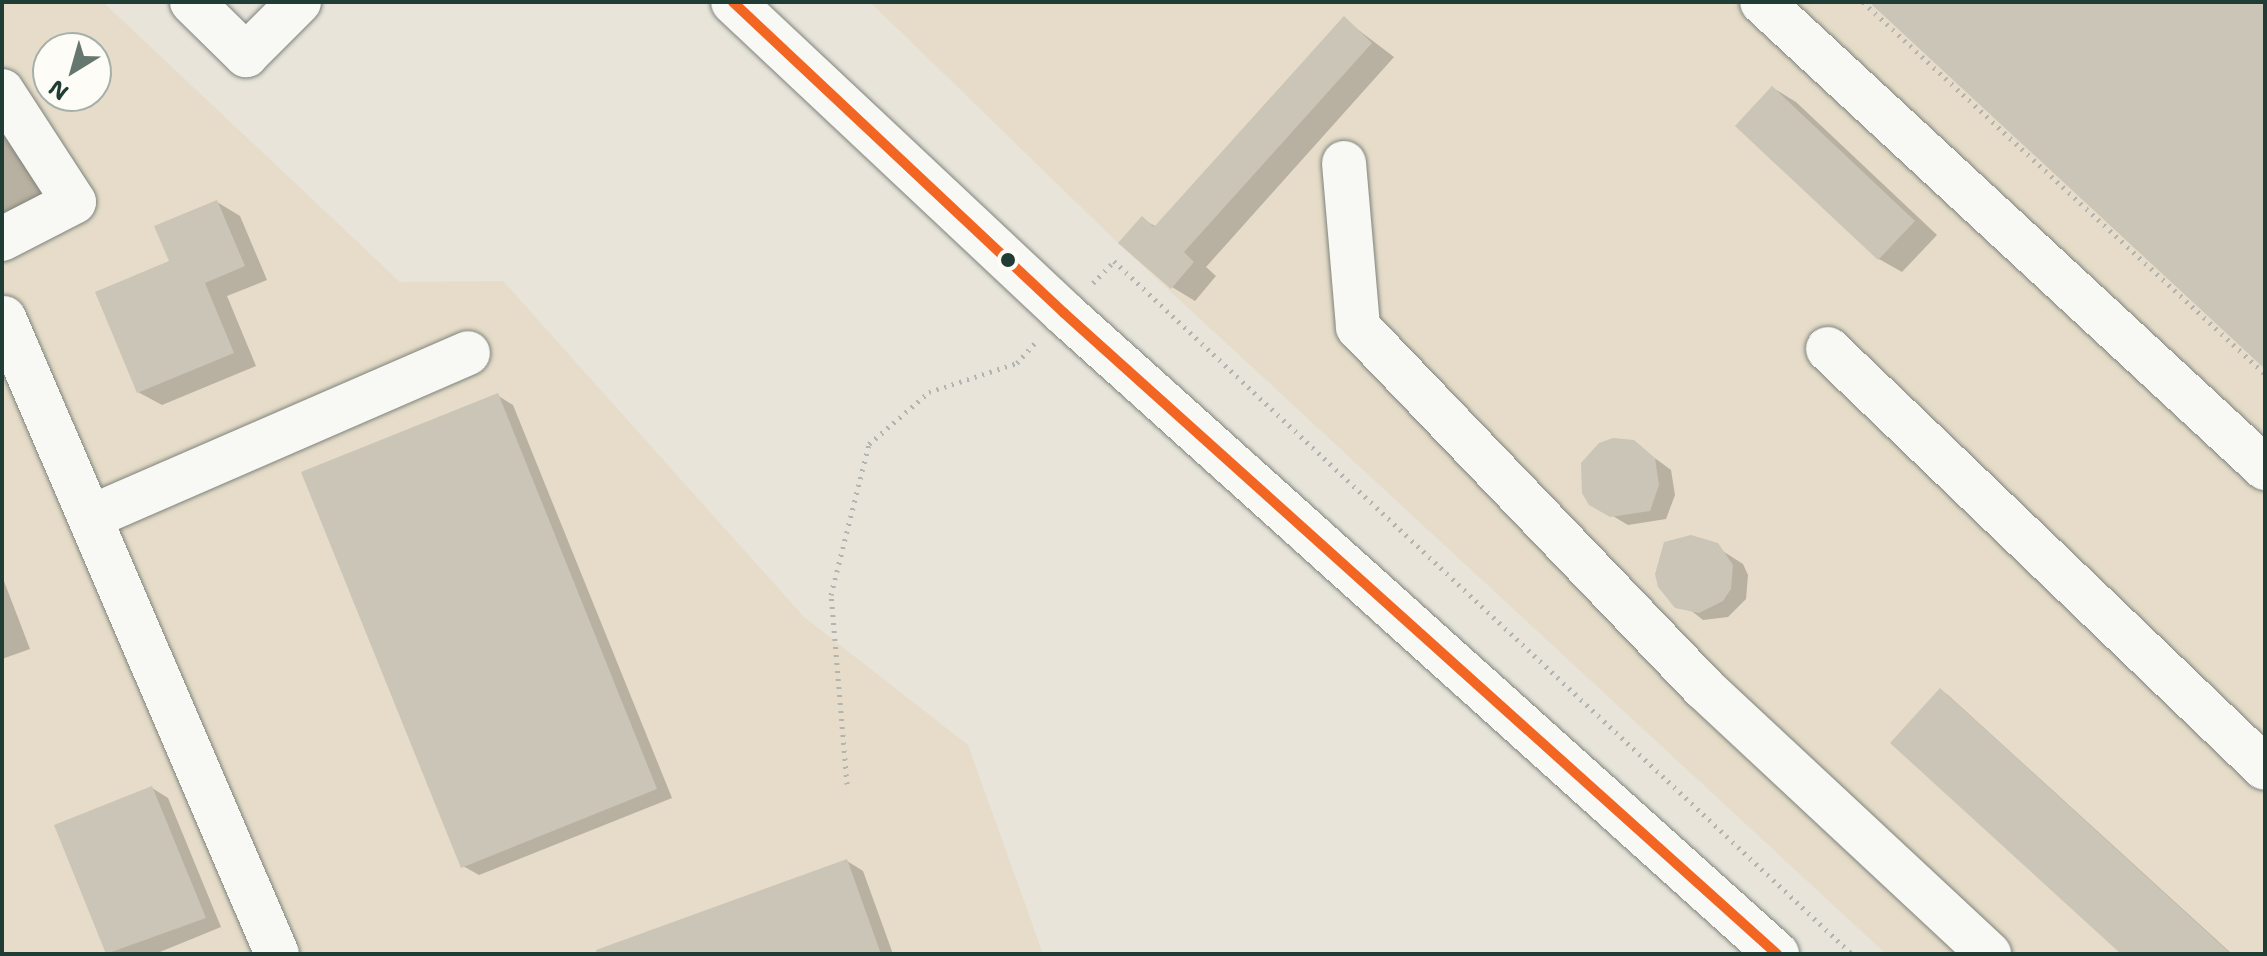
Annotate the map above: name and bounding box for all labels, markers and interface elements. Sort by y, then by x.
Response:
north arrow [32,32,112,112]
text: N [43,73,74,107]
unlabelled marker [1000,252,1016,268]

